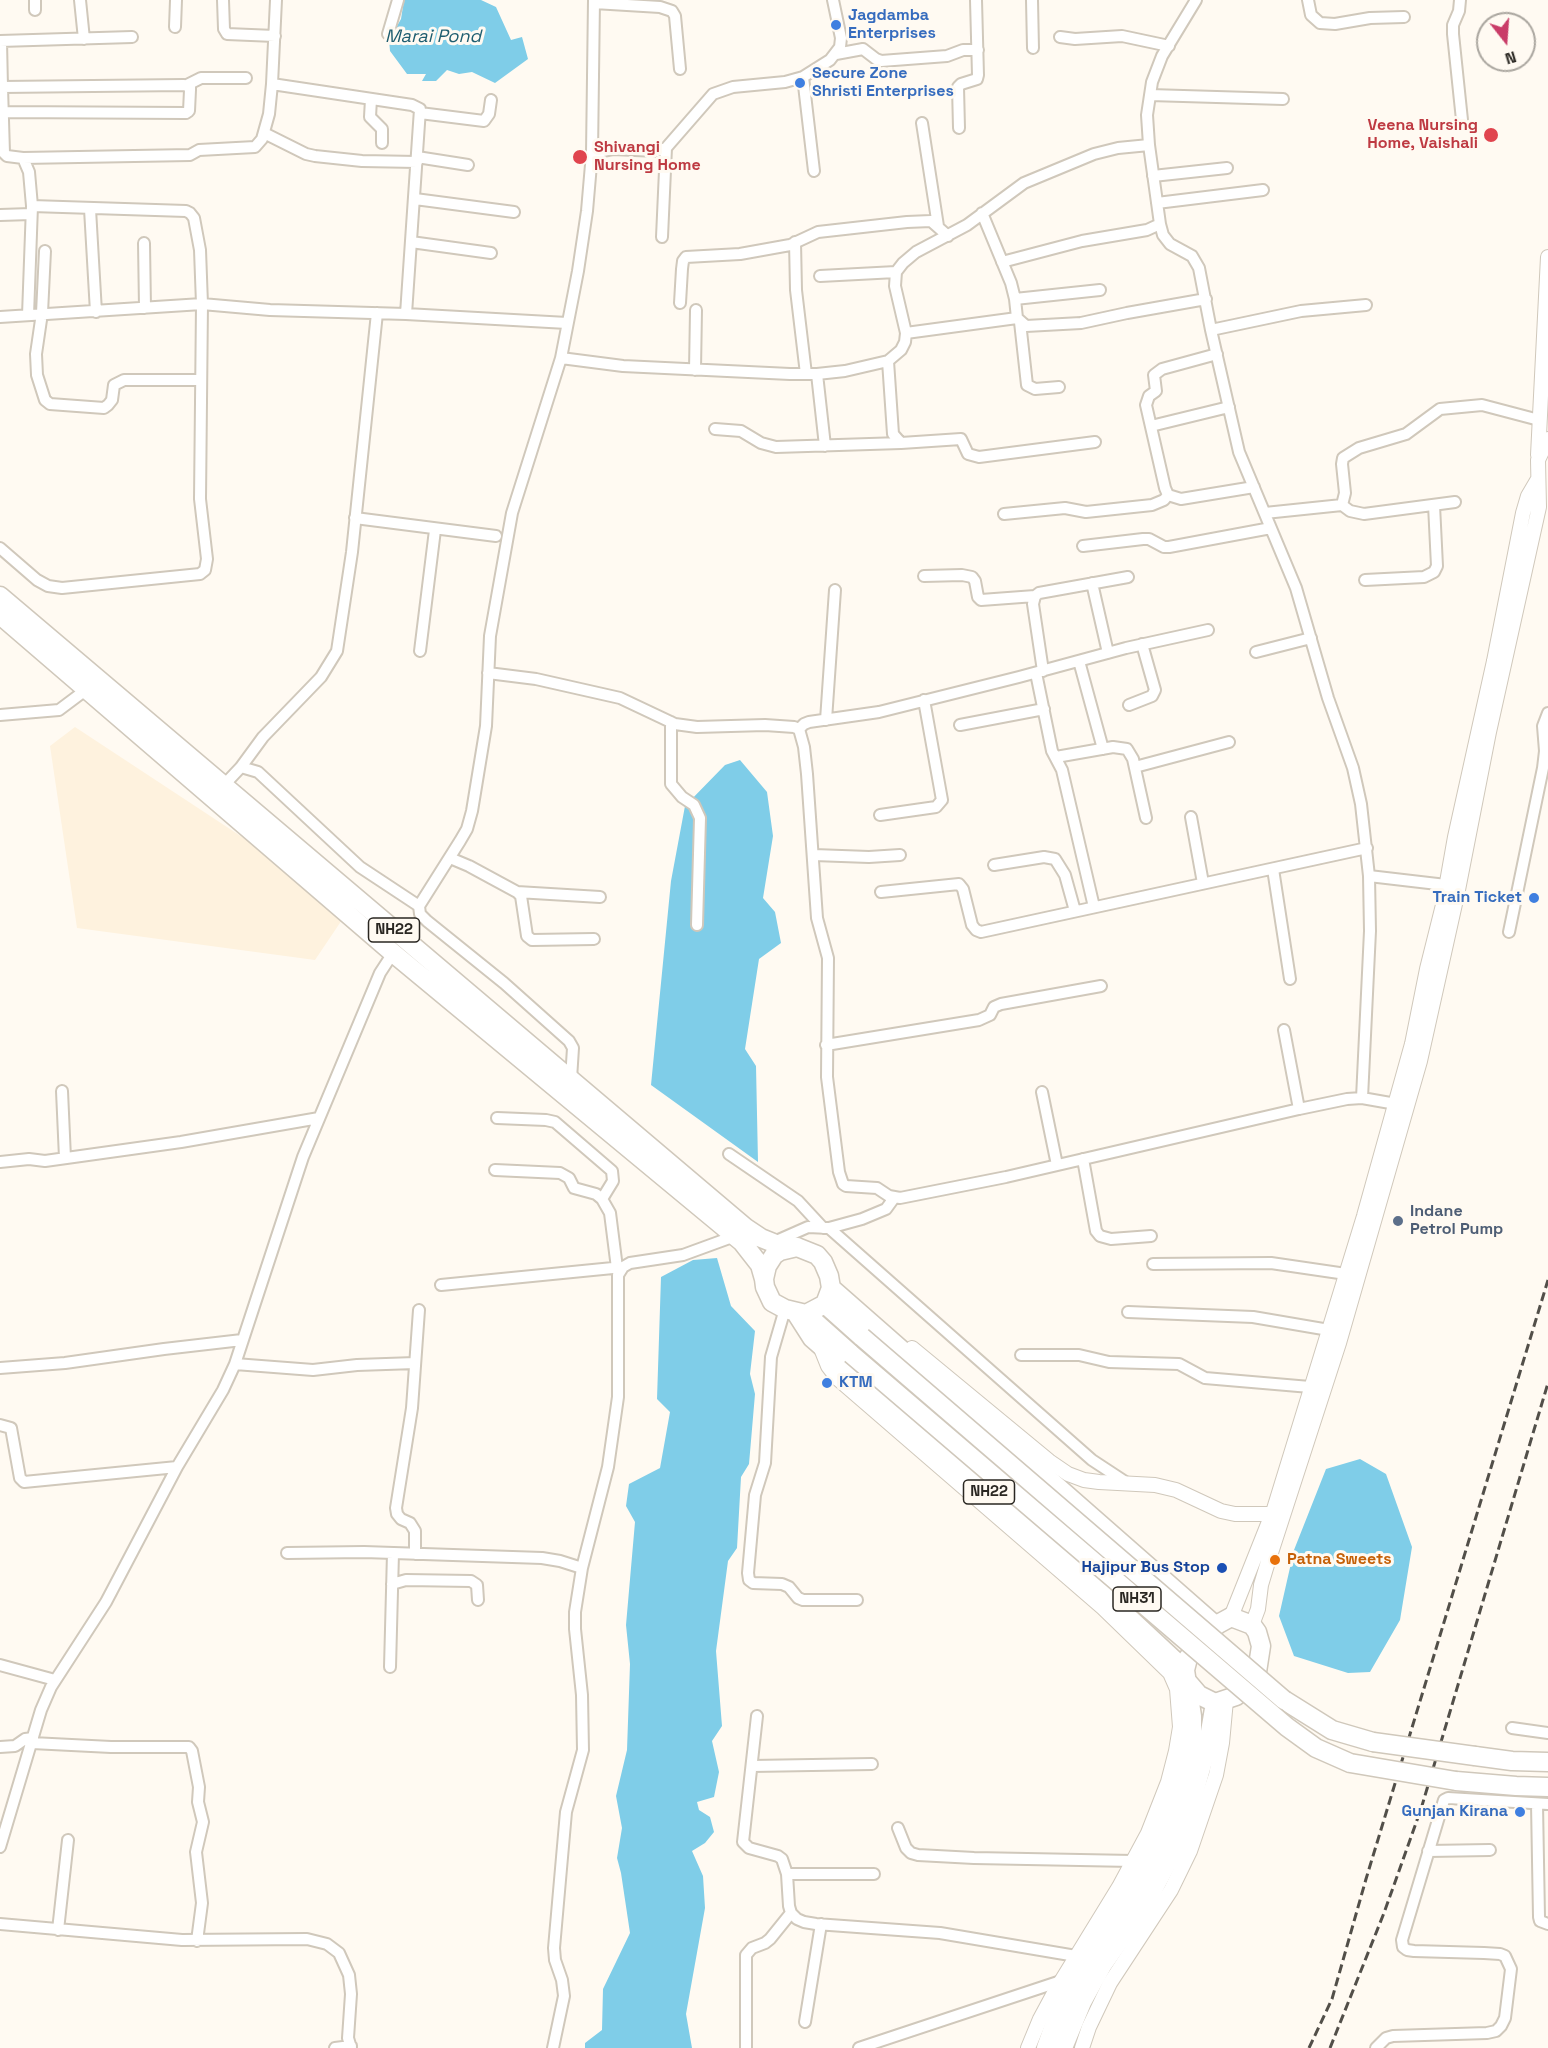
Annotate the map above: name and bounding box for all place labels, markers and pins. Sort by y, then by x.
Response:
place label: Jagdamba Enterprises [848,6,936,44]
marker: Jagdamba Enterprises [829,18,843,32]
place label: Secure Zone Shristi Enterprises [812,64,954,102]
marker: Secure Zone Shristi Enterprises [793,76,807,90]
place label: Veena Nursing Home, Vaishali [1367,116,1478,154]
marker: Veena Nursing Home, Vaishali [1482,126,1500,144]
place label: Shivangi Nursing Home [594,138,701,176]
marker: Shivangi Nursing Home [571,148,589,166]
place label: Train Ticket [1432,888,1522,908]
marker: Train Ticket [1527,891,1541,905]
place label: Indane Petrol Pump [1410,1202,1503,1240]
marker: Indane Petrol Pump [1391,1214,1405,1228]
place label: KTM [839,1373,873,1393]
marker: KTM [820,1376,834,1390]
place label: Patna Sweets [1287,1550,1392,1570]
marker: Patna Sweets [1268,1553,1282,1567]
place label: Hajipur Bus Stop [1082,1558,1210,1578]
marker: Hajipur Bus Stop [1215,1561,1229,1575]
place label: Gunjan Kirana [1401,1802,1508,1822]
marker: Gunjan Kirana [1513,1805,1527,1819]

